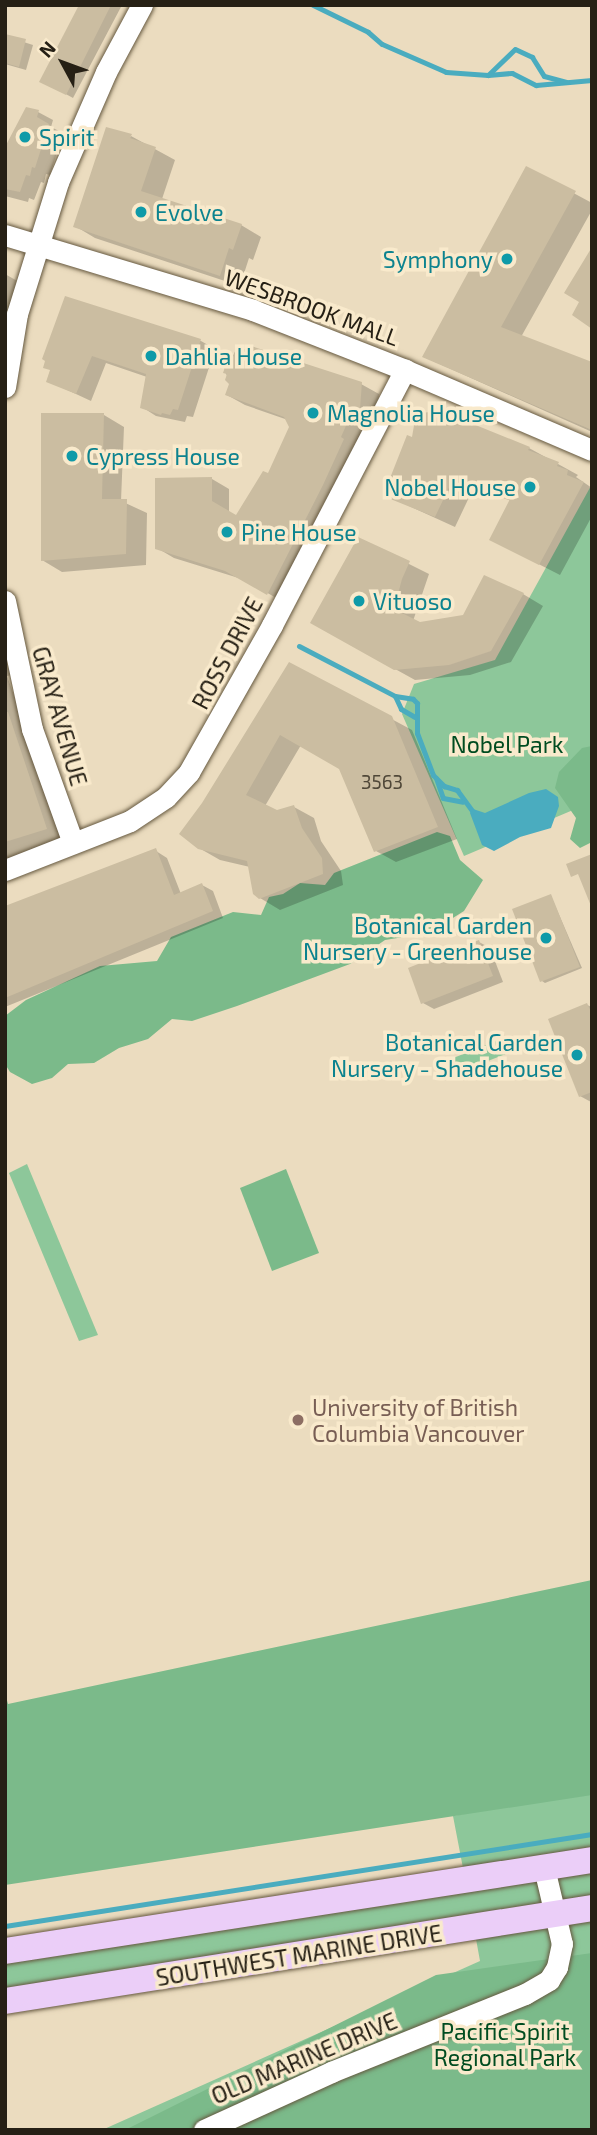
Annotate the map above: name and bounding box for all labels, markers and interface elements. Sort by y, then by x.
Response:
north arrow [28,28,98,98]
text: N [34,36,60,62]
place label: Spirit [39,123,95,151]
marker: Spirit [17,129,33,145]
place label: Evolve [155,198,224,226]
marker: Evolve [133,204,149,220]
place label: Symphony [383,245,493,273]
marker: Symphony [499,251,515,267]
street label: WESBROOK MALL [221,263,403,351]
place label: Dahlia House [165,342,302,370]
marker: Dahlia House [143,348,159,364]
place label: Magnolia House [327,399,495,427]
marker: Magnolia House [305,405,321,421]
place label: Cypress House [86,442,240,470]
marker: Cypress House [64,448,80,464]
place label: Nobel House [384,473,516,501]
marker: Nobel House [522,479,538,495]
place label: Pine House [241,518,357,546]
marker: Pine House [219,524,235,540]
place label: Vituoso [373,587,452,615]
street label: ROSS DRIVE [186,592,268,714]
marker: Vituoso [351,593,367,609]
street label: GRAY AVENUE [27,643,93,789]
park label: Nobel Park [450,730,564,758]
house number: 3563 [361,771,403,793]
place label: Botanical Garden Nursery - Greenhouse [302,911,532,965]
marker: Botanical Garden Nursery - Greenhouse [538,930,554,946]
place label: Botanical Garden Nursery - Shadehouse [330,1028,563,1082]
marker: Botanical Garden Nursery - Shadehouse [569,1047,585,1063]
place label: University of British Columbia Vancouver [312,1393,525,1447]
marker: University of British Columbia Vancouver [290,1412,306,1428]
street label: SOUTHWEST MARINE DRIVE [154,1919,444,1991]
street label: OLD MARINE DRIVE [207,2006,401,2110]
park label: Pacific Spirit Regional Park [433,2017,577,2071]

